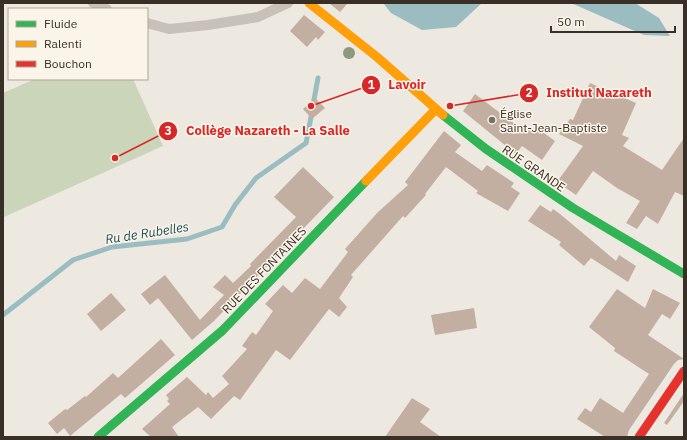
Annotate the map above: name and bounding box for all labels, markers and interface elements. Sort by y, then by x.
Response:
legend [8,8,148,80]
scale bar [551,8,675,34]
text: 50 m [557,14,585,29]
text: Fluide [44,16,78,31]
text: Ralenti [44,36,82,51]
text: Bouchon [44,56,92,71]
callout: Lavoir [361,72,434,97]
text: Lavoir [388,76,426,93]
text: 1 [367,77,375,92]
callout: Institut Nazareth [519,80,660,105]
text: Institut Nazareth [546,84,652,101]
text: 2 [525,85,533,100]
place label: Église Saint-Jean-Baptiste [500,106,608,135]
marker: Église Saint-Jean-Baptiste [487,115,497,125]
callout: Collège Nazareth - La Salle [158,118,358,143]
text: Collège Nazareth - La Salle [186,122,350,139]
text: 3 [164,123,172,138]
street label: RUE GRANDE [500,141,568,195]
water label: Ru de Rubelles [104,218,190,248]
street label: RUE DES FONTAINES [219,223,309,317]

